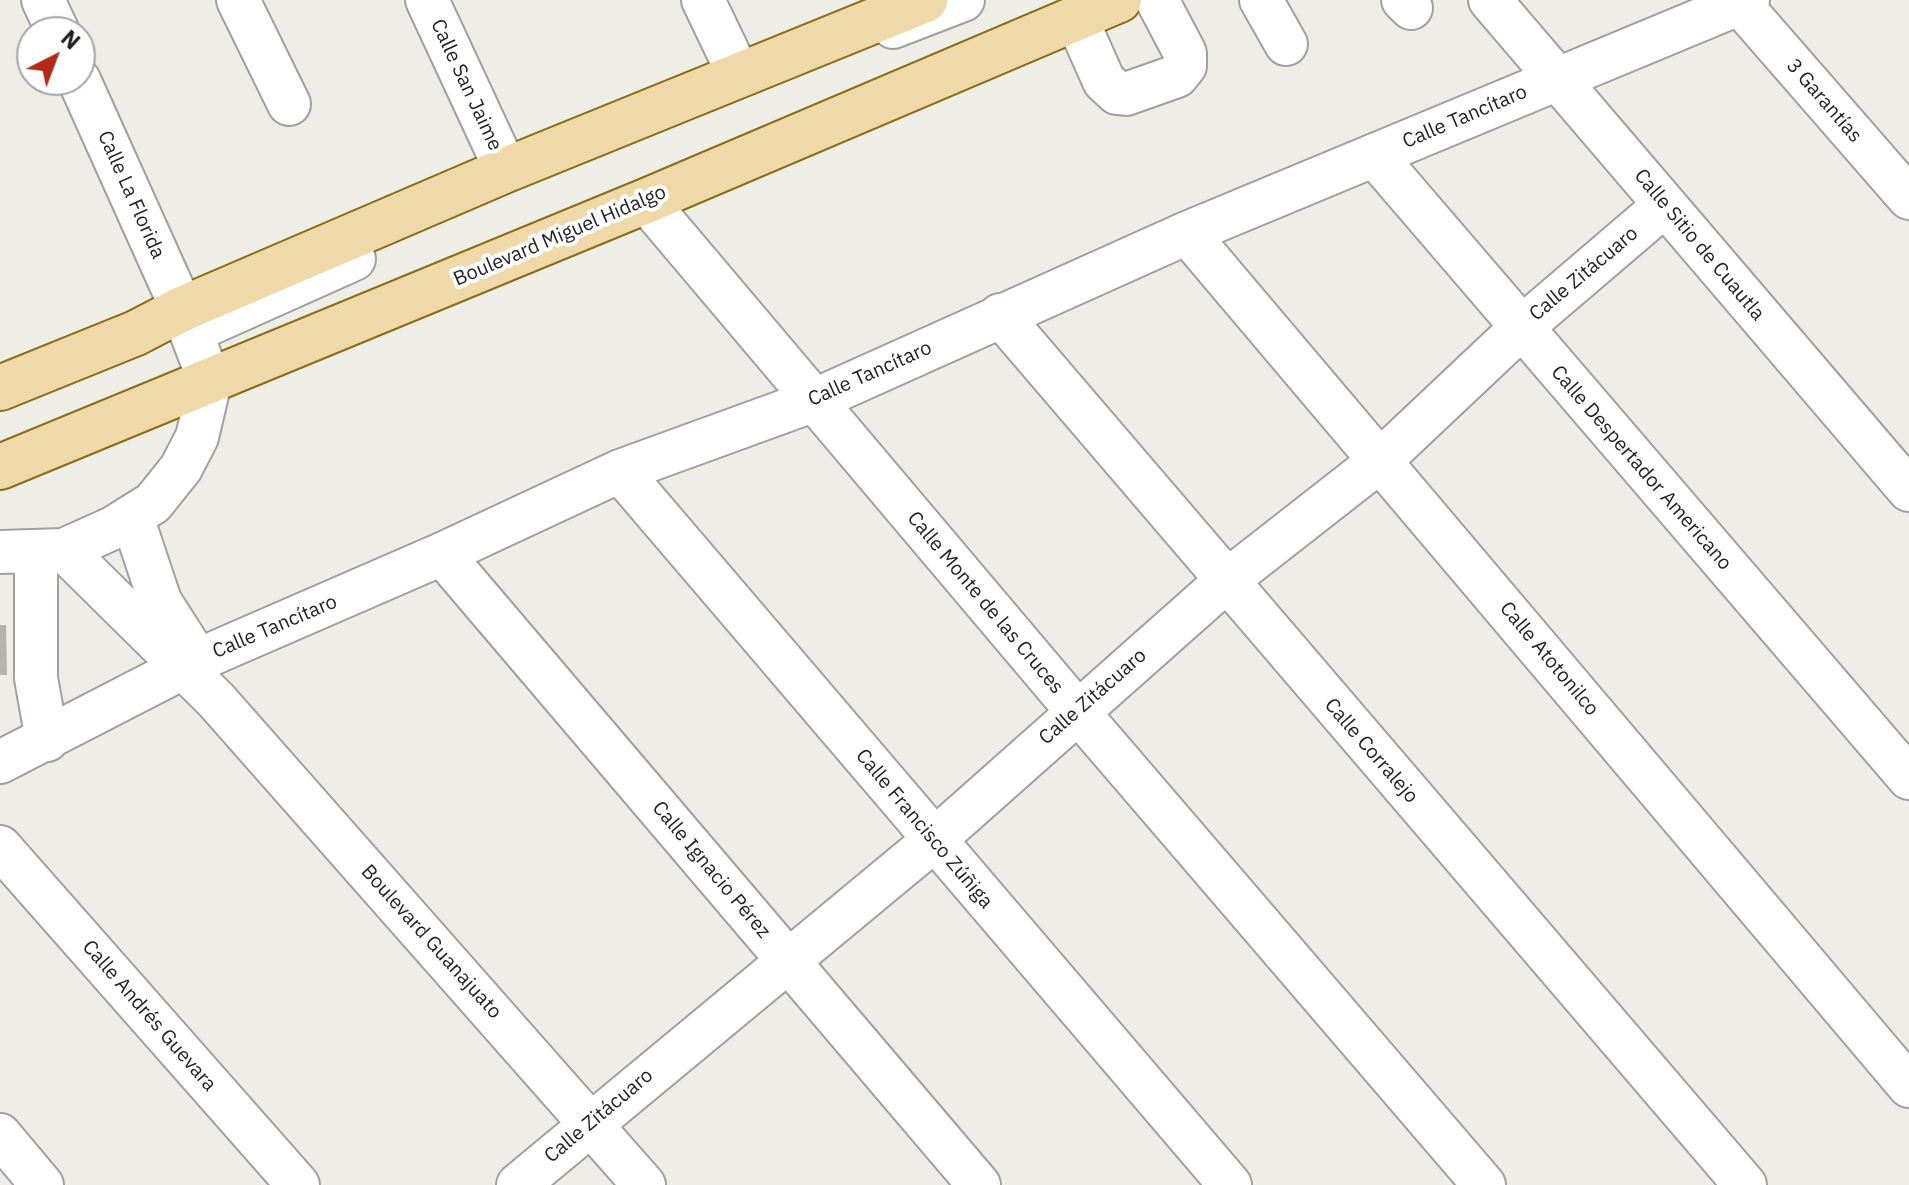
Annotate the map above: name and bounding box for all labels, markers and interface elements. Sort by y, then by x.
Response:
street label: Calle San Jaime [425,15,507,155]
north arrow [16,16,96,96]
text: N [55,23,87,55]
street label: 3 Garantías [1781,54,1867,148]
street label: Calle Tancítaro [1399,80,1531,154]
street label: Calle La Florida [92,127,170,263]
street label: Calle Sitio de Cuautla [1629,164,1769,326]
street label: Boulevard Miguel Hidalgo [450,180,670,292]
street label: Calle Zitácuaro [1525,222,1643,326]
street label: Calle Tancítaro [804,336,936,412]
street label: Calle Despertador Americano [1546,361,1736,575]
street label: Calle Monte de las Cruces [902,507,1068,699]
street label: Calle Tancítaro [209,590,341,664]
street label: Calle Atotonilco [1494,597,1604,721]
street label: Calle Zitácuaro [1034,644,1152,750]
street label: Calle Corralejo [1319,694,1423,808]
street label: Calle Francisco Zúñiga [850,744,998,914]
street label: Calle Ignacio Pérez [647,797,775,943]
street label: Boulevard Guanajuato [356,860,506,1024]
street label: Calle Andrés Guevara [77,936,221,1096]
street label: Calle Zitácuaro [540,1064,658,1168]

